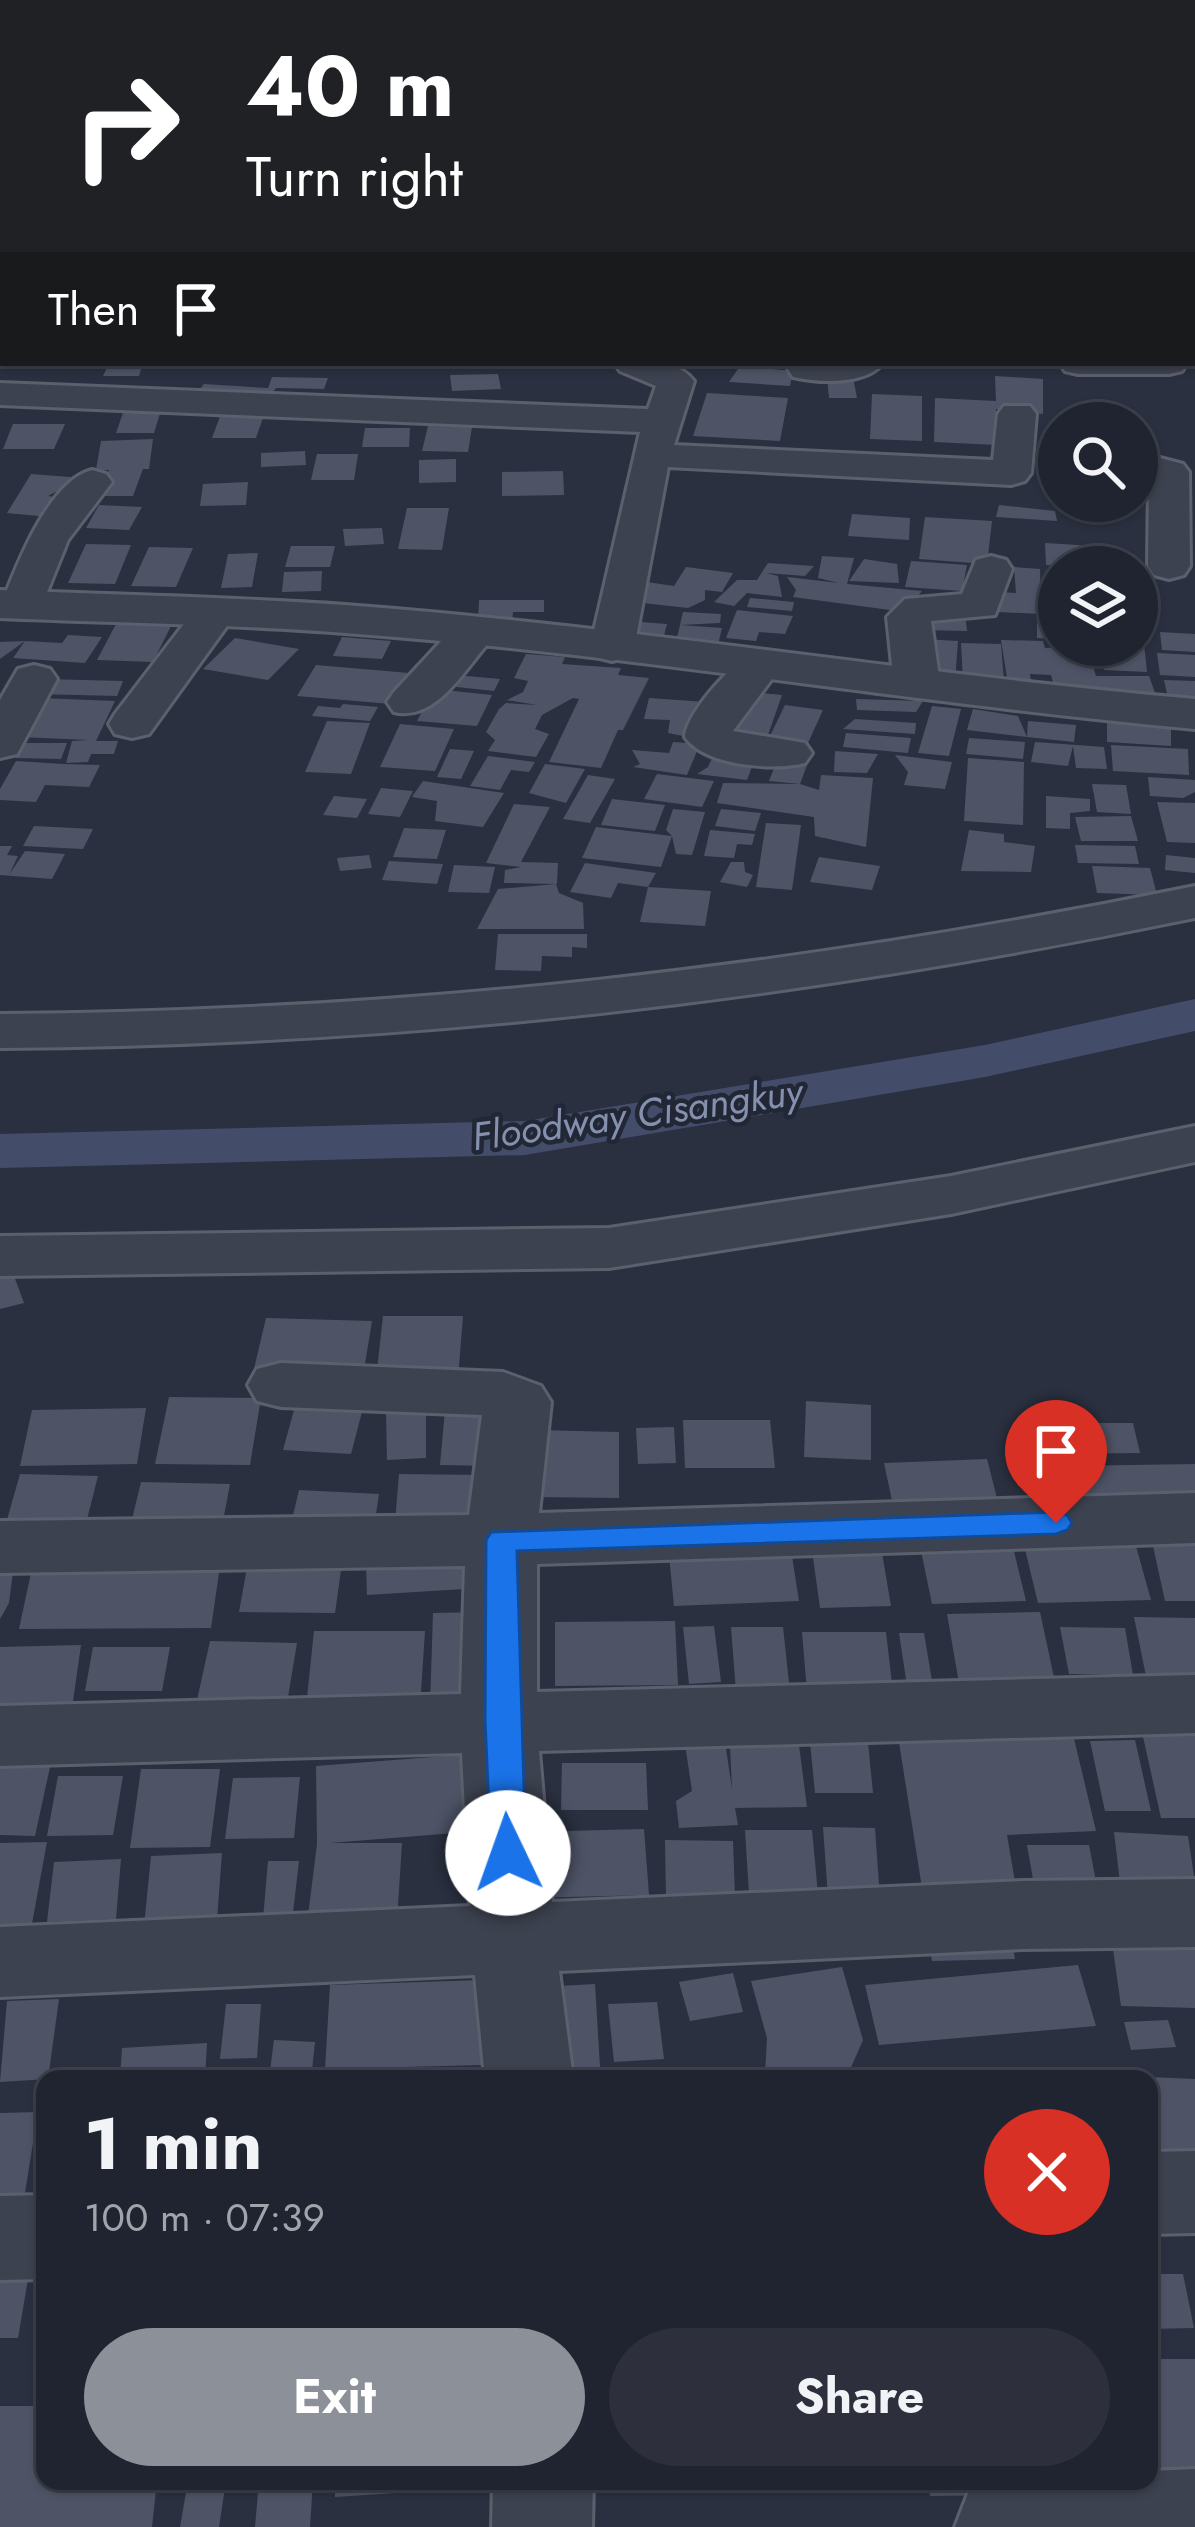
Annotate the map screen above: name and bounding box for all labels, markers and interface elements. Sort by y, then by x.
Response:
text: 40 m [246,26,454,148]
icon: right [48,48,204,204]
text: Turn right [246,138,463,216]
icon: arrive [163,276,229,342]
text: Then [48,277,139,342]
map controls [1038,402,1158,666]
button: search [1038,402,1158,522]
button: layers [1038,546,1158,666]
water label: Floodway Cisangkuy [468,1062,808,1165]
pin [1005,1400,1107,1523]
icon: arrive [1023,1418,1089,1484]
position arrow [445,1790,571,1916]
text: 1 min [84,2092,263,2196]
button: close [984,2109,1110,2235]
text: 100 m · 07:39 [84,2189,325,2246]
button: Exit [84,2328,585,2466]
button: Share [609,2328,1110,2466]

